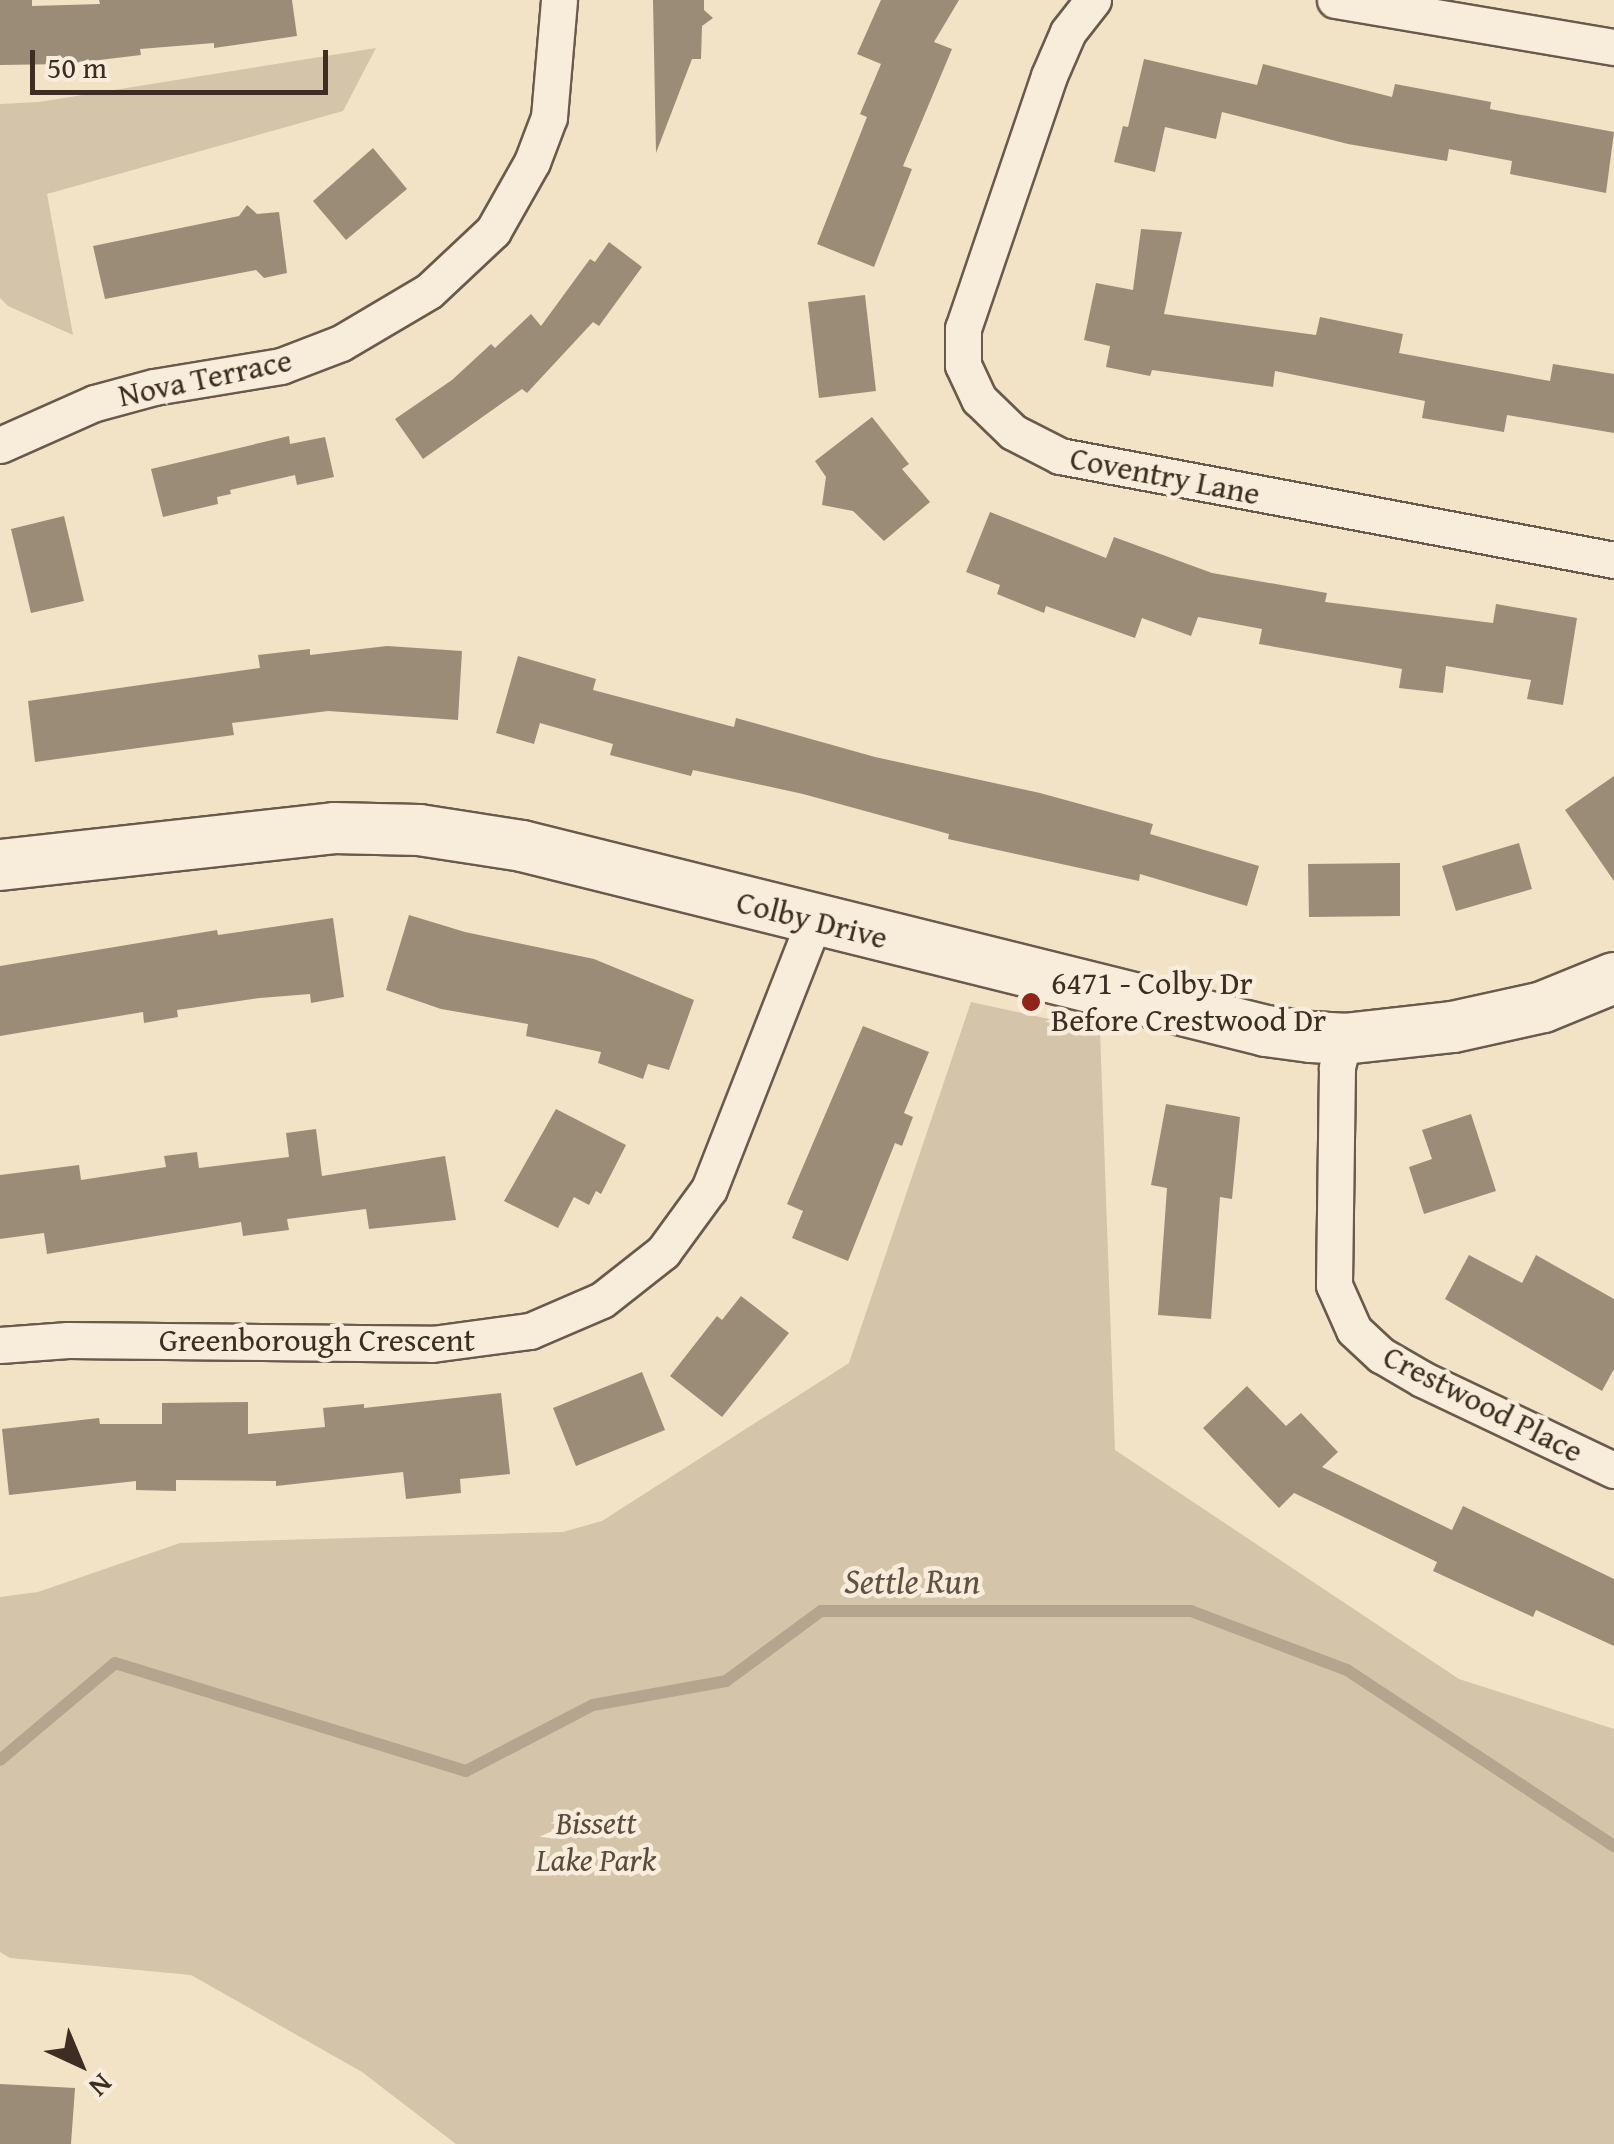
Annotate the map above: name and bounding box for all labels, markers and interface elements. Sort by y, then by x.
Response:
scale bar [35,30,332,92]
text: 50 m [47,45,107,89]
street label: Nova Terrace [115,341,295,415]
street label: Coventry Lane [1067,439,1263,513]
street label: Colby Drive [733,883,891,957]
place label: 6471 - Colby Dr Before Crestwood Dr [1051,965,1326,1040]
marker: 6471 - Colby Dr Before Crestwood Dr [1020,991,1042,1013]
street label: Greenborough Crescent [159,1321,475,1359]
street label: Crestwood Place [1377,1337,1589,1471]
water label: Settle Run [844,1560,980,1602]
park label: Bissett Lake Park [536,1805,656,1880]
north arrow [30,2014,130,2114]
text: N [80,2065,122,2107]

